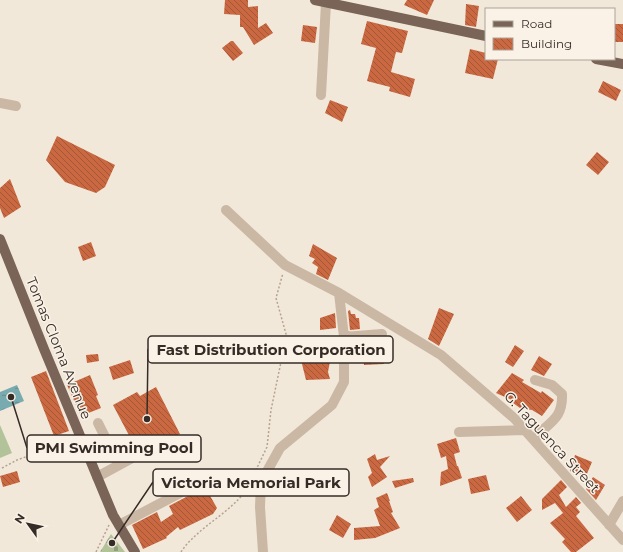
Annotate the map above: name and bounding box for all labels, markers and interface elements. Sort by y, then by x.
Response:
legend [485,8,615,60]
text: Road [521,16,552,31]
text: Building [521,36,572,51]
street label: Tomas Cloma Avenue [22,274,96,422]
callout: Fast Distribution Corporation [148,336,393,363]
text: Fast Distribution Corporation [156,340,386,359]
street label: G. Taguenca Street [500,387,604,497]
callout: PMI Swimming Pool [27,435,201,462]
text: PMI Swimming Pool [35,438,193,457]
callout: Victoria Memorial Park [153,469,349,496]
text: Victoria Memorial Park [160,473,341,492]
north arrow [8,504,48,544]
text: N [11,511,28,526]

